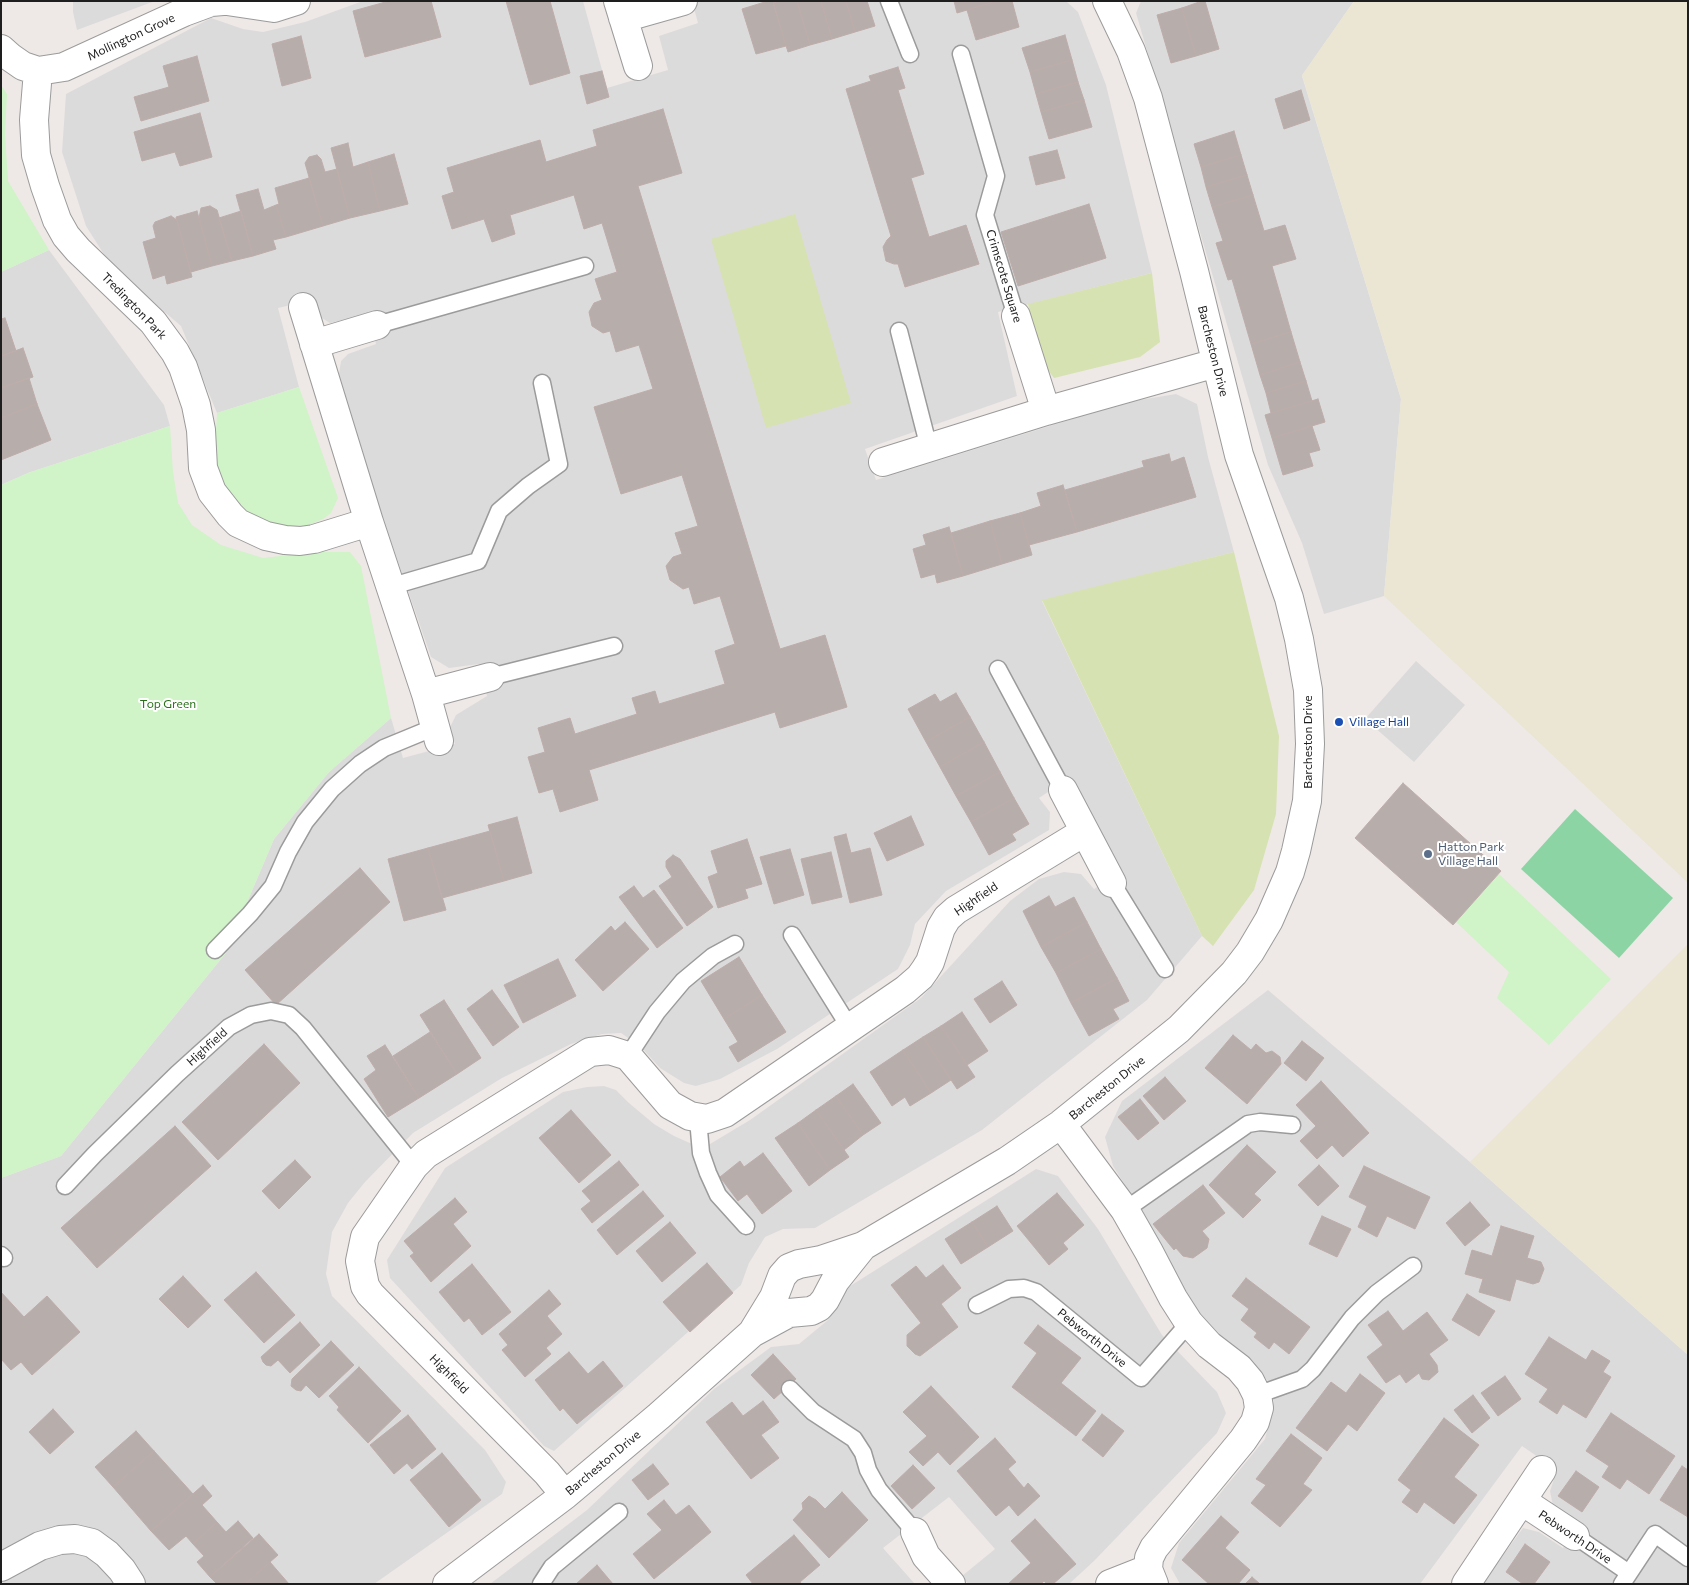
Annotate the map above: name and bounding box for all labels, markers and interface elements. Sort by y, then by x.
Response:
street label: Mollington Grove [85,10,177,64]
street label: Crimscote Square [983,228,1025,324]
street label: Tredington Park [99,270,169,342]
street label: Barcheston Drive [1195,304,1231,398]
street label: Barcheston Drive [1301,695,1315,789]
park label: Top Green [140,697,196,711]
place label: Village Hall [1349,715,1409,729]
marker: Village Hall [1333,716,1345,728]
place label: Hatton Park Village Hall [1438,840,1504,868]
marker: Hatton Park Village Hall [1422,848,1434,860]
street label: Highfield [951,879,1001,919]
street label: Highfield [184,1025,230,1069]
street label: Barcheston Drive [1066,1053,1148,1123]
street label: Pebworth Drive [1054,1306,1130,1370]
street label: Highfield [426,1351,472,1397]
street label: Barcheston Drive [563,1427,643,1499]
street label: Pebworth Drive [1536,1507,1614,1567]

